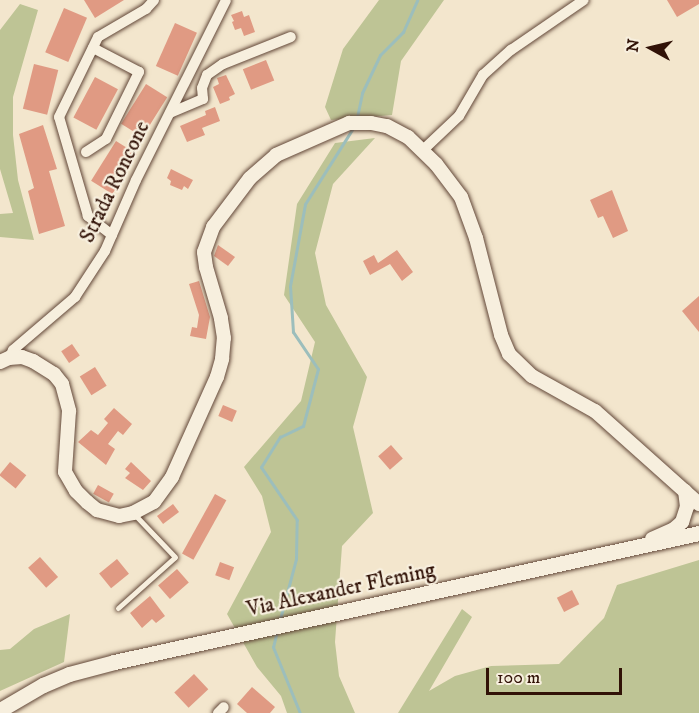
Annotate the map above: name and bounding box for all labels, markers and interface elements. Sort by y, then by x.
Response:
north arrow [621,18,681,78]
text: N [622,38,644,53]
street label: Strada Roncone [75,117,155,247]
street label: Via Alexander Fleming [244,558,438,622]
scale bar [489,656,626,694]
text: 100 m [497,667,540,689]

